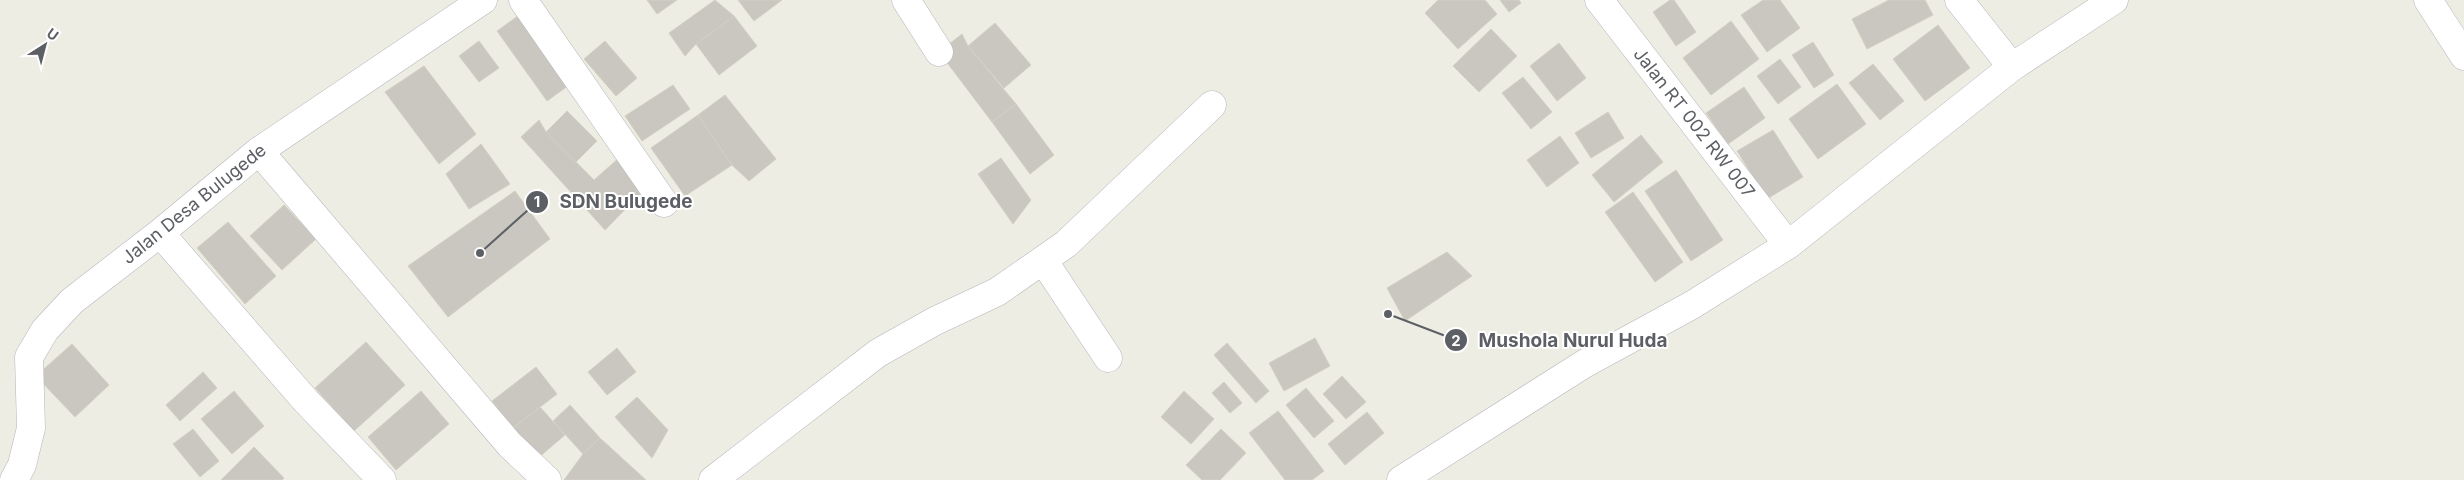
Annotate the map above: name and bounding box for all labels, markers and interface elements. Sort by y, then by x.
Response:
north arrow [20,20,70,70]
text: U [44,24,62,44]
street label: Jalan RT 002 RW 007 [1629,44,1759,202]
street label: Jalan Desa Bulugede [117,139,270,268]
callout: SDN Bulugede [524,185,702,219]
text: SDN Bulugede [559,190,693,213]
text: 1 [534,192,540,211]
callout: Mushola Nurul Huda [1444,323,1678,357]
text: Mushola Nurul Huda [1479,329,1667,352]
text: 2 [1451,331,1461,350]

